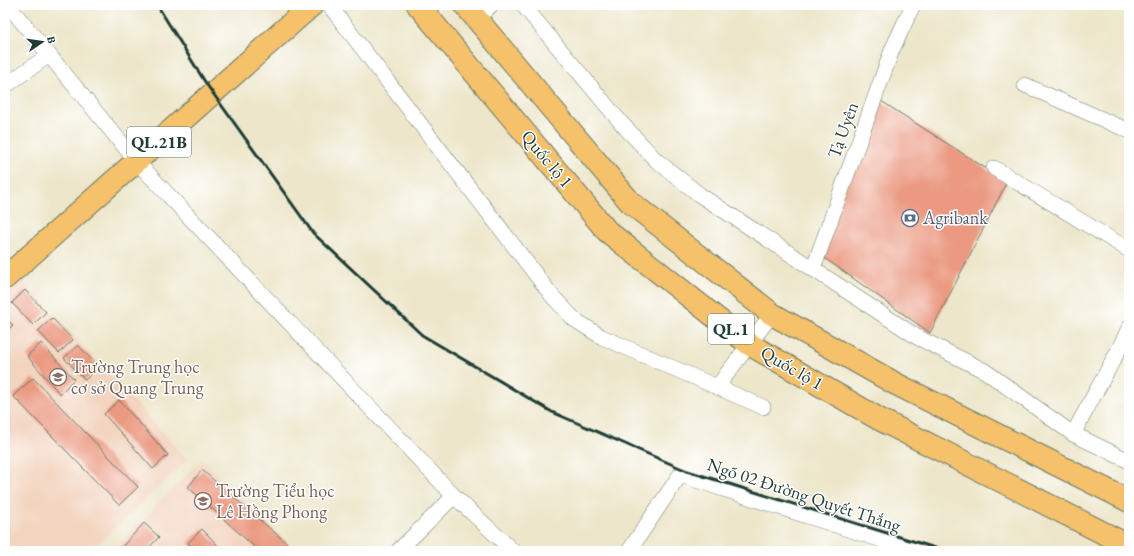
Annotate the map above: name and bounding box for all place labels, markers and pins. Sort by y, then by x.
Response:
place label: Agribank [922,206,988,229]
bank icon: Agribank [900,208,920,228]
place label: Trường Trung học cơ sở Quang Trung [71,355,204,399]
school or university icon: Trường Trung học cơ sở Quang Trung [48,367,68,387]
place label: Trường Tiểu học Lê Hồng Phong [216,479,335,523]
school or university icon: Trường Tiểu học Lê Hồng Phong [193,491,213,511]

